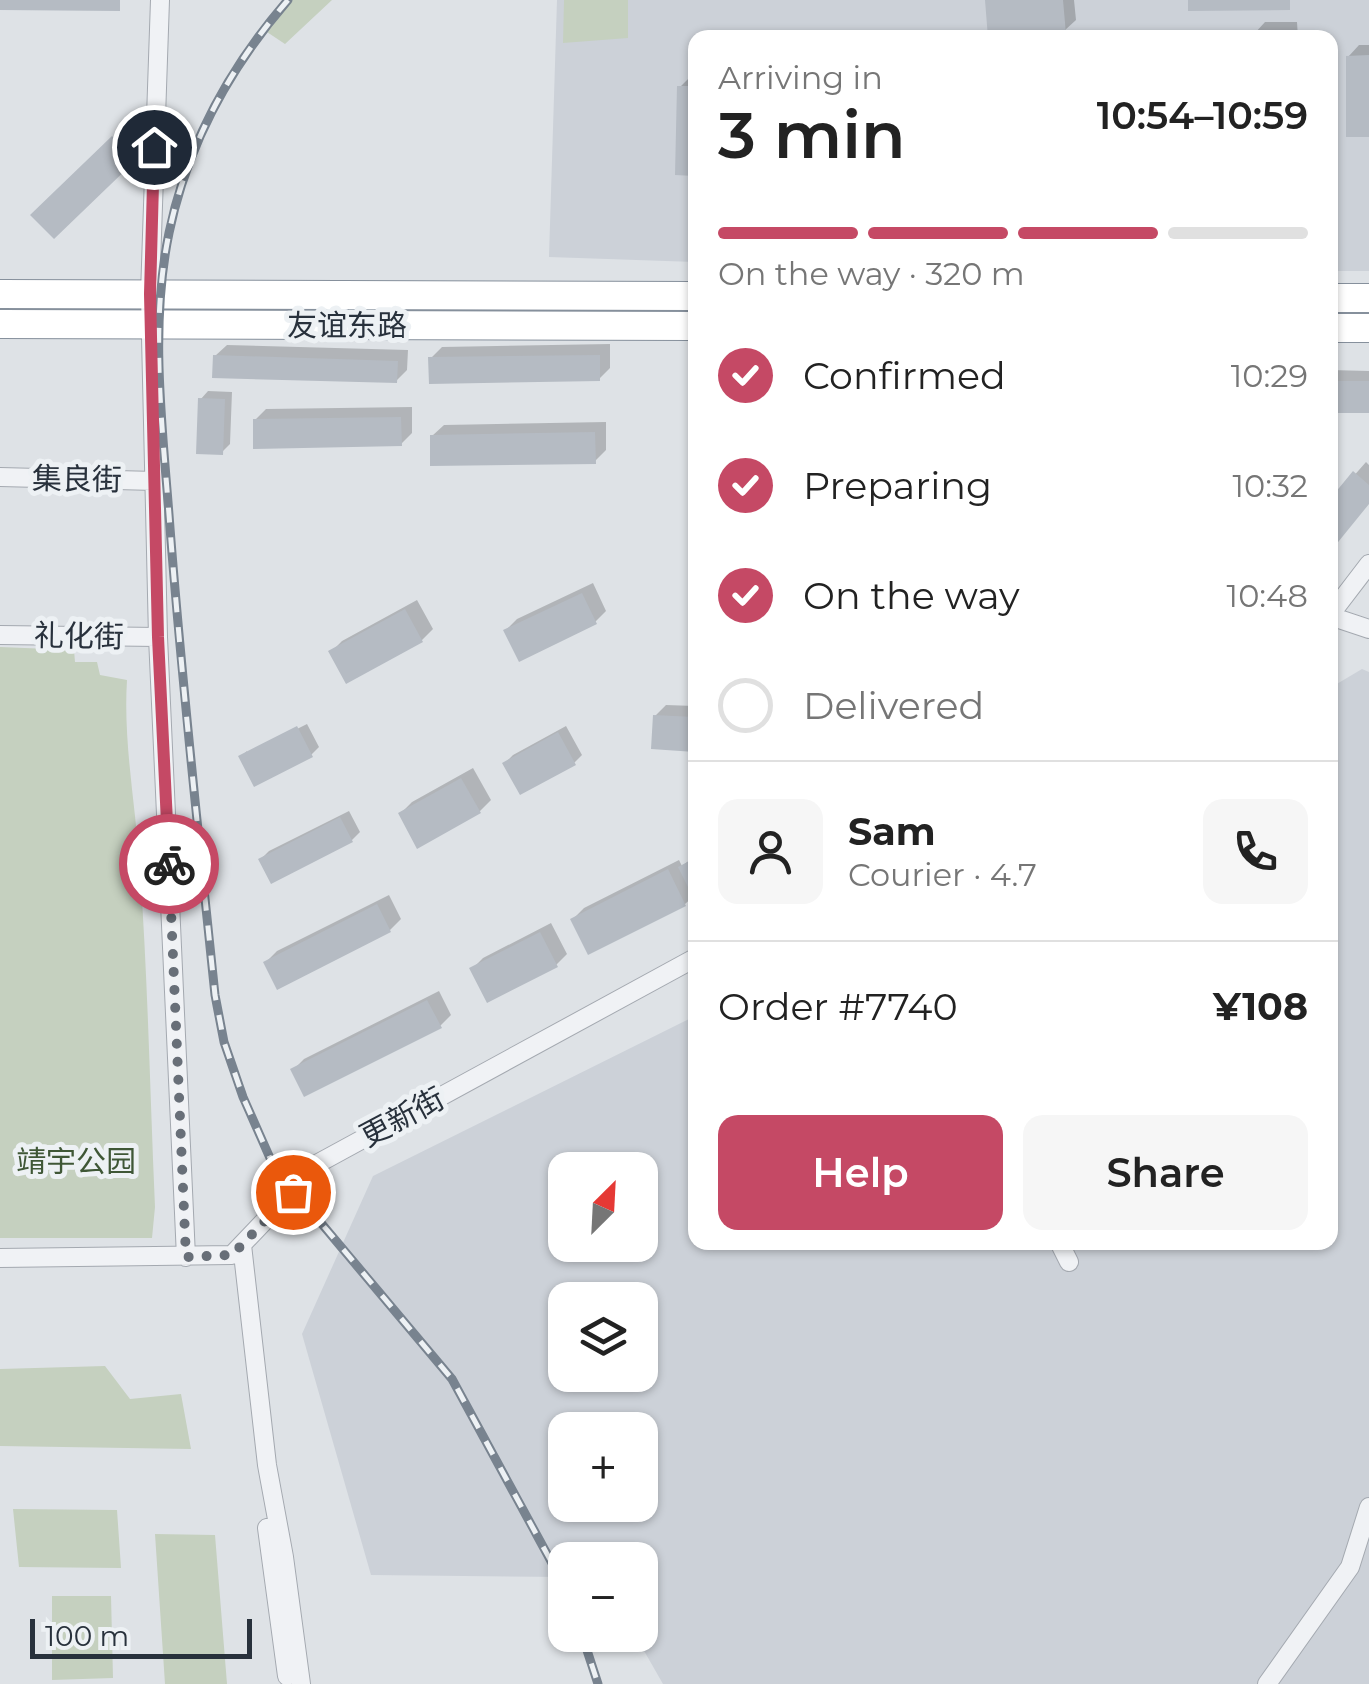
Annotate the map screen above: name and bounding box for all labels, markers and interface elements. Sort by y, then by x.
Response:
text: Arriving in [718,58,883,97]
text: 10:54–10:59 [1097,92,1308,139]
text: 3 min [718,95,906,174]
pin [112,105,197,190]
icon: home [127,120,182,175]
text: On the way · 320 m [718,254,1025,293]
street label: 友谊东路 [287,307,407,344]
icon: check [718,348,773,403]
text: Confirmed [803,352,1006,399]
text: 10:29 [1231,356,1308,395]
icon: check [718,458,773,513]
street label: 集良街 [32,460,122,498]
text: Preparing [803,462,992,509]
text: 10:32 [1232,466,1308,505]
icon: check [718,568,773,623]
text: On the way [803,572,1020,619]
text: 10:48 [1227,576,1308,615]
street label: 礼化街 [34,617,124,655]
text: Delivered [803,682,984,729]
button: person [718,799,823,904]
button: phone [1203,799,1308,904]
text: Sam [848,808,936,855]
courier [119,814,219,914]
icon: bike [142,837,197,892]
text: Courier · 4.7 [848,855,1037,894]
text: Order #7740 [718,983,958,1030]
text: ¥108 [1213,983,1308,1030]
street label: 更新街 [354,1080,450,1154]
button: Help [718,1115,1003,1230]
button: Share [1023,1115,1308,1230]
park label: 靖宇公园 [16,1143,136,1180]
pin [251,1150,336,1235]
north arrow [548,1152,658,1262]
map controls [548,1152,658,1652]
icon: bag [266,1165,321,1220]
button: layers [548,1282,658,1392]
button: + [548,1412,658,1522]
button: − [548,1542,658,1652]
scale bar [30,1614,252,1658]
text: 100 m [45,1619,129,1653]

